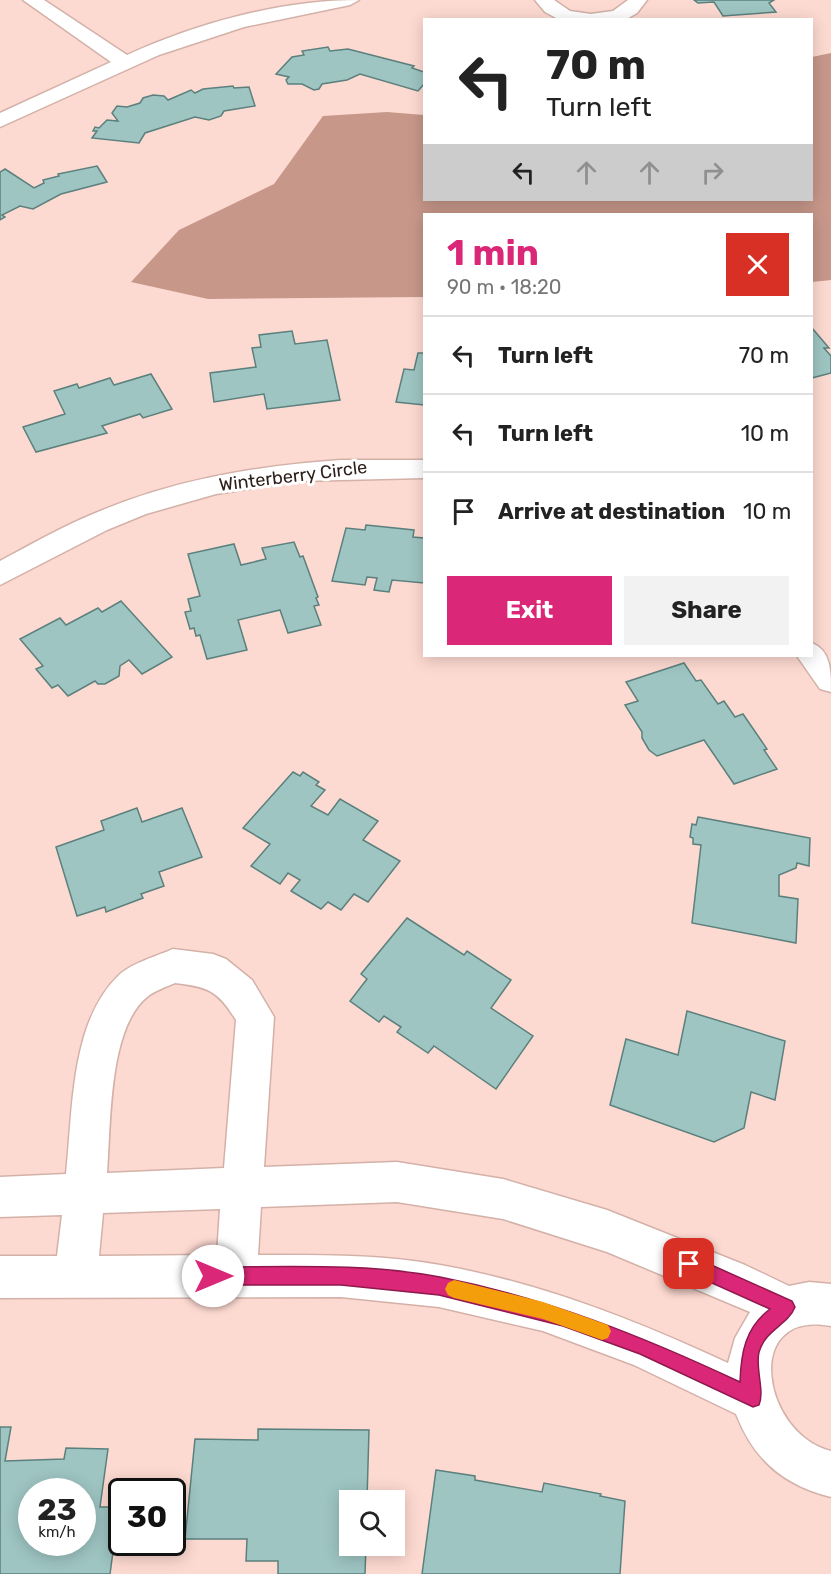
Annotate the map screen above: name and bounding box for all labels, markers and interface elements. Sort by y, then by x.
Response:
text: 70 m [546,40,646,90]
icon: left [447,42,525,120]
text: Turn left [546,91,651,123]
icon: left [507,156,540,189]
icon: ahead [570,156,603,189]
icon: ahead [633,156,666,189]
icon: right [696,156,729,189]
text: 1 min [447,231,539,274]
button: close [726,233,789,296]
text: 90 m · 18:20 [447,275,561,299]
icon: left [447,339,480,372]
text: Turn left [498,342,593,369]
text: 70 m [739,342,789,369]
icon: left [447,417,480,450]
text: Turn left [498,420,593,447]
text: 10 m [741,420,789,447]
street label: Winterberry Circle [218,456,368,496]
icon: arrive [447,495,480,528]
text: Arrive at destination [498,498,725,525]
text: 10 m [743,498,791,525]
button: Exit [447,576,612,645]
button: Share [624,576,789,645]
pin [663,1238,714,1289]
position arrow [181,1244,245,1308]
icon: arrive [672,1247,705,1280]
speed limit sign: 30 [108,1478,186,1556]
map controls [339,1490,405,1556]
button: search [339,1490,405,1556]
text: 23 [37,1492,77,1528]
text: km/h [38,1523,76,1541]

